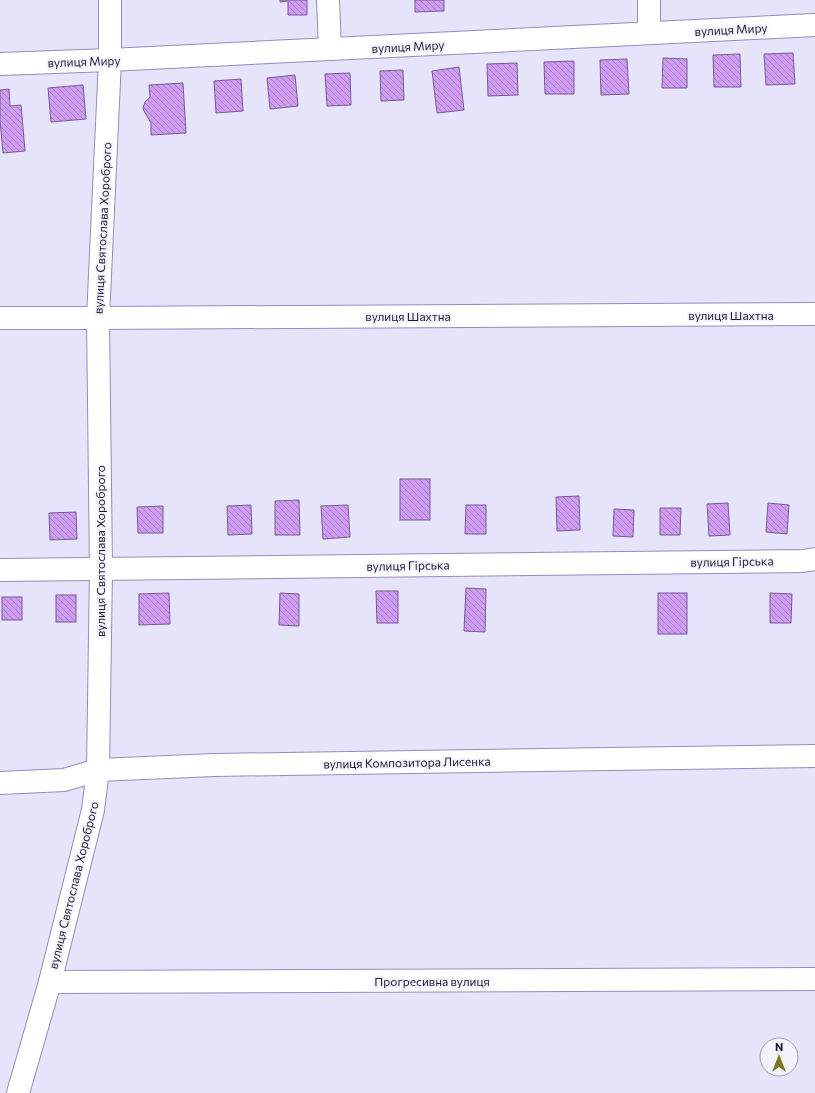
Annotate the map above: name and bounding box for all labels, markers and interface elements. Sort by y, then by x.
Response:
street label: вулиця Миру [694,20,768,38]
street label: вулиця Миру [371,37,445,55]
street label: вулиця Миру [47,53,121,69]
street label: вулиця Святослава Хороброго [91,142,113,314]
street label: вулиця Шахтна [688,308,774,322]
street label: вулиця Шахтна [365,309,451,323]
street label: вулиця Святослава Хороброго [93,465,107,637]
street label: вулиця Гірська [690,553,774,569]
street label: вулиця Гірська [366,557,450,573]
street label: вулиця Композитора Лисенка [323,754,491,770]
street label: вулиця Святослава Хороброго [45,800,101,970]
street label: Прогресивна вулиця [374,974,490,988]
north arrow [759,1037,799,1077]
text: N [775,1040,783,1053]

